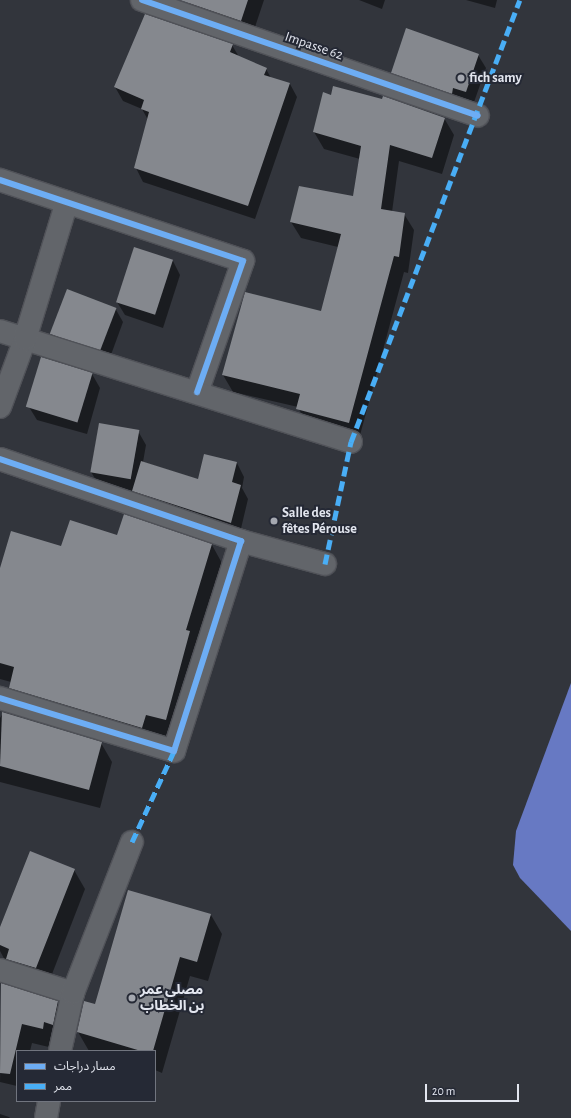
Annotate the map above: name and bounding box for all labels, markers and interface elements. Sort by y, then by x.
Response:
street label: Impasse 62 [283,28,345,64]
place label: fich samy [469,70,522,86]
marker: fich samy [456,73,466,83]
place label: Salle des fêtes Pérouse [282,505,357,538]
marker: Salle des fêtes Pérouse [269,516,279,526]
place label: مصلى عمر بن الخطاب [140,982,204,1014]
marker: مصلى عمر بن الخطاب [127,993,137,1003]
legend [16,1050,156,1102]
text: مسار دراجات [54,1060,116,1072]
scale bar [427,1076,521,1102]
text: ممر [54,1080,72,1092]
text: 20 m [432,1085,455,1097]

